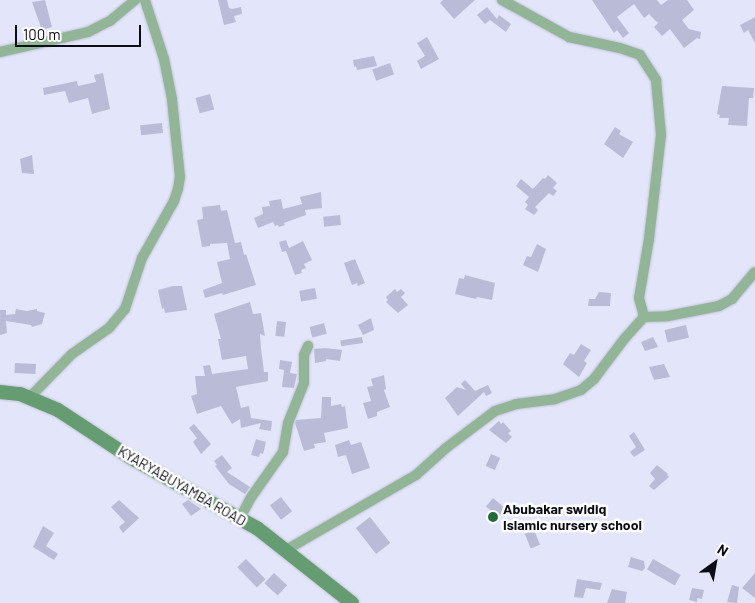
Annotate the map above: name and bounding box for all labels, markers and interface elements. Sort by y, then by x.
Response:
scale bar [18,15,144,47]
text: 100 m [23,25,61,43]
street label: KYARYABUYAMBA ROAD [115,443,249,529]
place label: Abubakar swidiq Islamic nursery school [503,501,642,534]
marker: Abubakar swidiq Islamic nursery school [487,511,499,523]
north arrow [690,538,740,588]
text: N [715,540,732,560]

